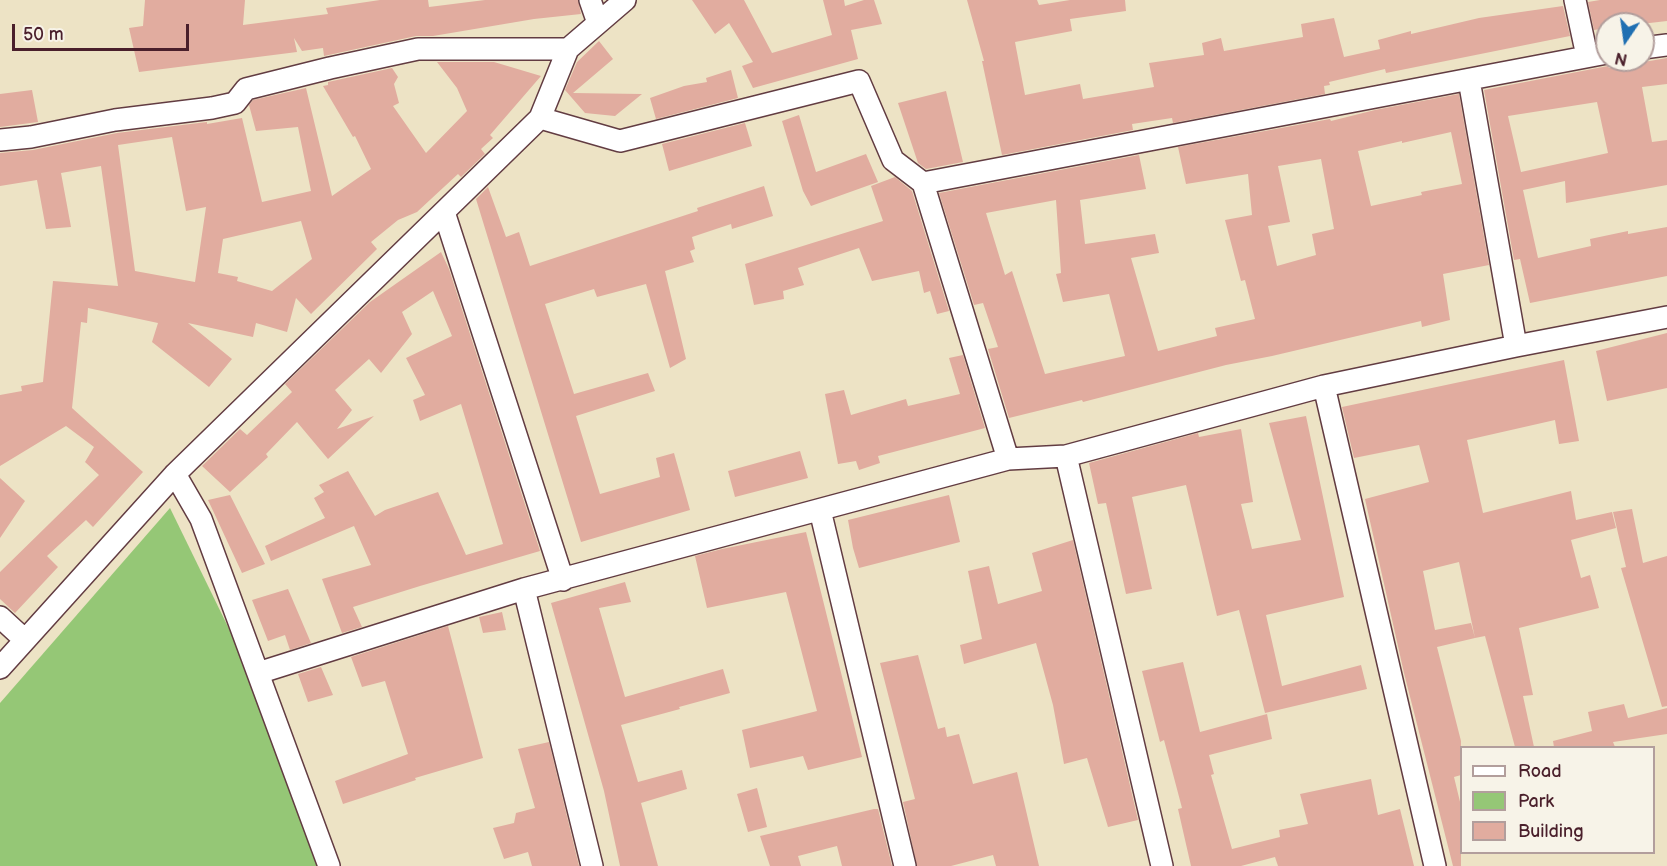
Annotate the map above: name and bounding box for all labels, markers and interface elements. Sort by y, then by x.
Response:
scale bar [15,12,192,50]
north arrow [1595,12,1655,72]
text: 50 m [23,24,64,45]
text: N [1613,47,1629,69]
legend [1460,746,1655,854]
text: Road [1518,761,1562,782]
text: Park [1518,791,1554,812]
text: Building [1518,821,1584,842]

